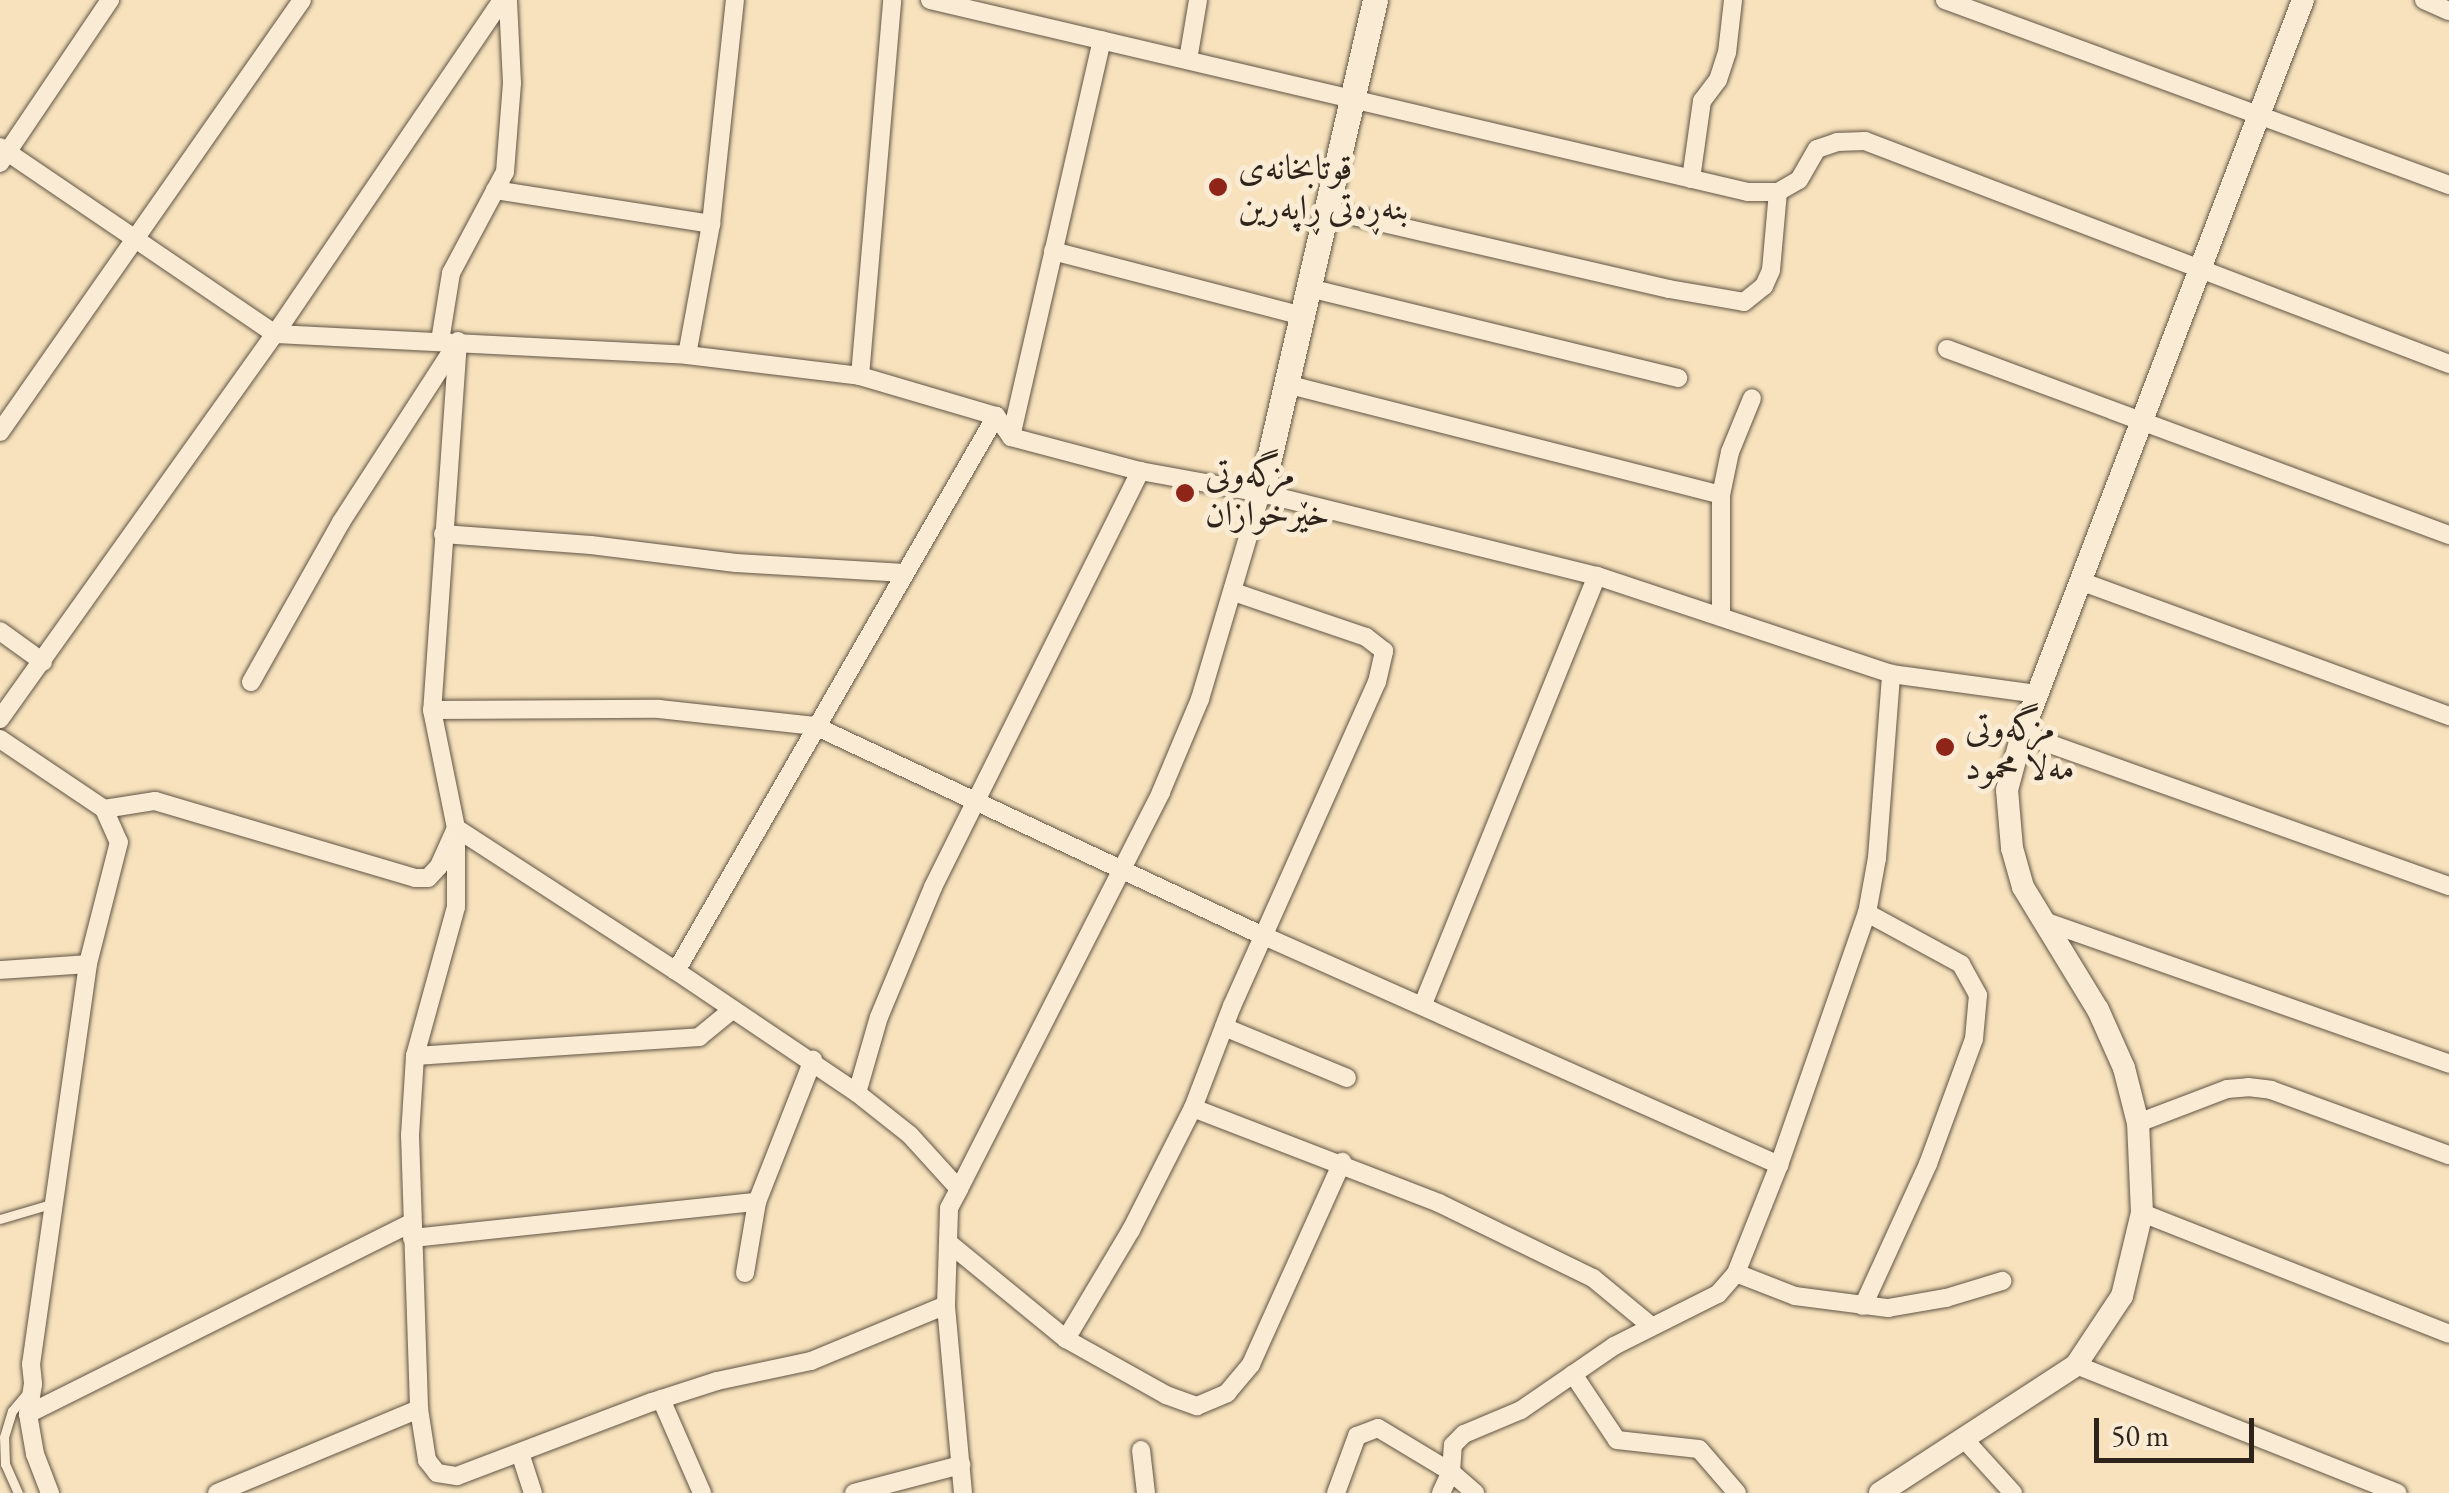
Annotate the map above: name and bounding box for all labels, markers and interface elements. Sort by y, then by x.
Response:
place label: قوتابخانەی بنەڕەتی ڕاپەرین [1238,146,1408,228]
marker: قوتابخانەی بنەڕەتی ڕاپەرین [1207,176,1229,198]
place label: مزگەوتی خێرخوازان [1205,452,1330,534]
marker: مزگەوتی خێرخوازان [1174,482,1196,504]
place label: مزگه‌وتی مه‌لا محمود [1965,706,2075,788]
marker: مزگه‌وتی مه‌لا محمود [1934,736,1956,758]
scale bar [2099,1398,2259,1460]
text: 50 m [2111,1416,2169,1455]

